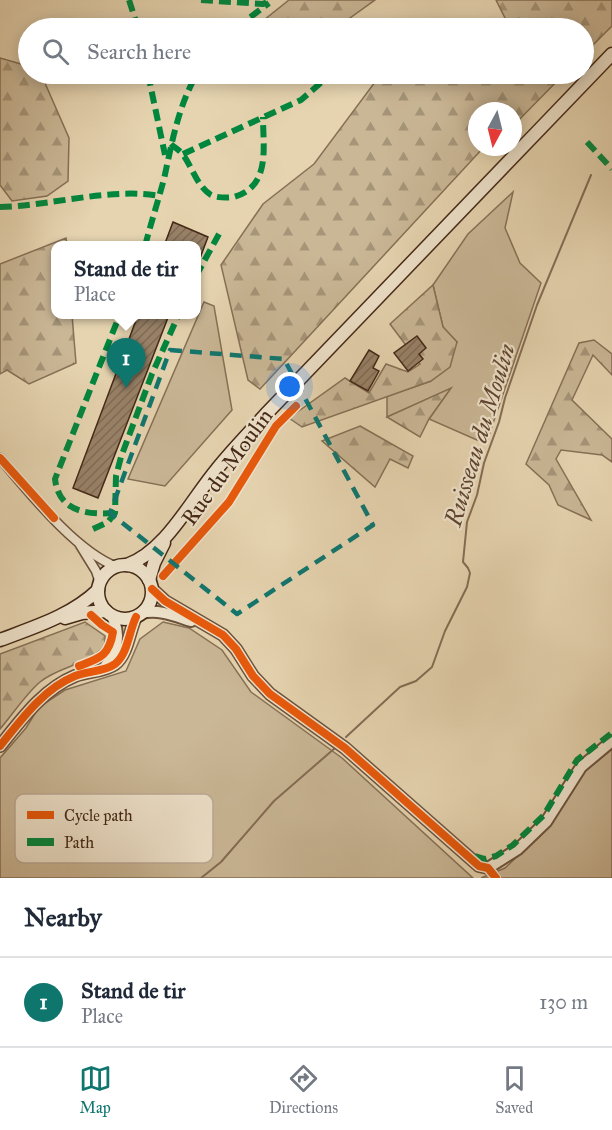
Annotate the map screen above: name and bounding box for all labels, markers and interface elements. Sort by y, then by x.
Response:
search box [18,18,594,84]
icon: search [39,35,72,68]
text: Search here [87,38,191,65]
north arrow [468,102,522,156]
popup [51,241,201,319]
text: Stand de tir [74,255,178,282]
text: Place [74,282,116,306]
pin: 1 [106,338,146,388]
water label: Ruisseau du Moulin [438,340,522,531]
your location [275,372,304,401]
street label: Rue du Moulin [176,403,278,531]
legend [15,794,213,863]
text: Cycle path [64,806,133,825]
text: Path [64,833,94,852]
text: Nearby [24,901,102,933]
text: Stand de tir [81,977,185,1004]
text: 1 [40,990,47,1014]
text: 130 m [539,990,588,1014]
text: Place [81,1004,123,1028]
tab: Map [79,1062,112,1117]
tab: Directions [269,1062,338,1117]
tab: Saved [495,1062,533,1117]

